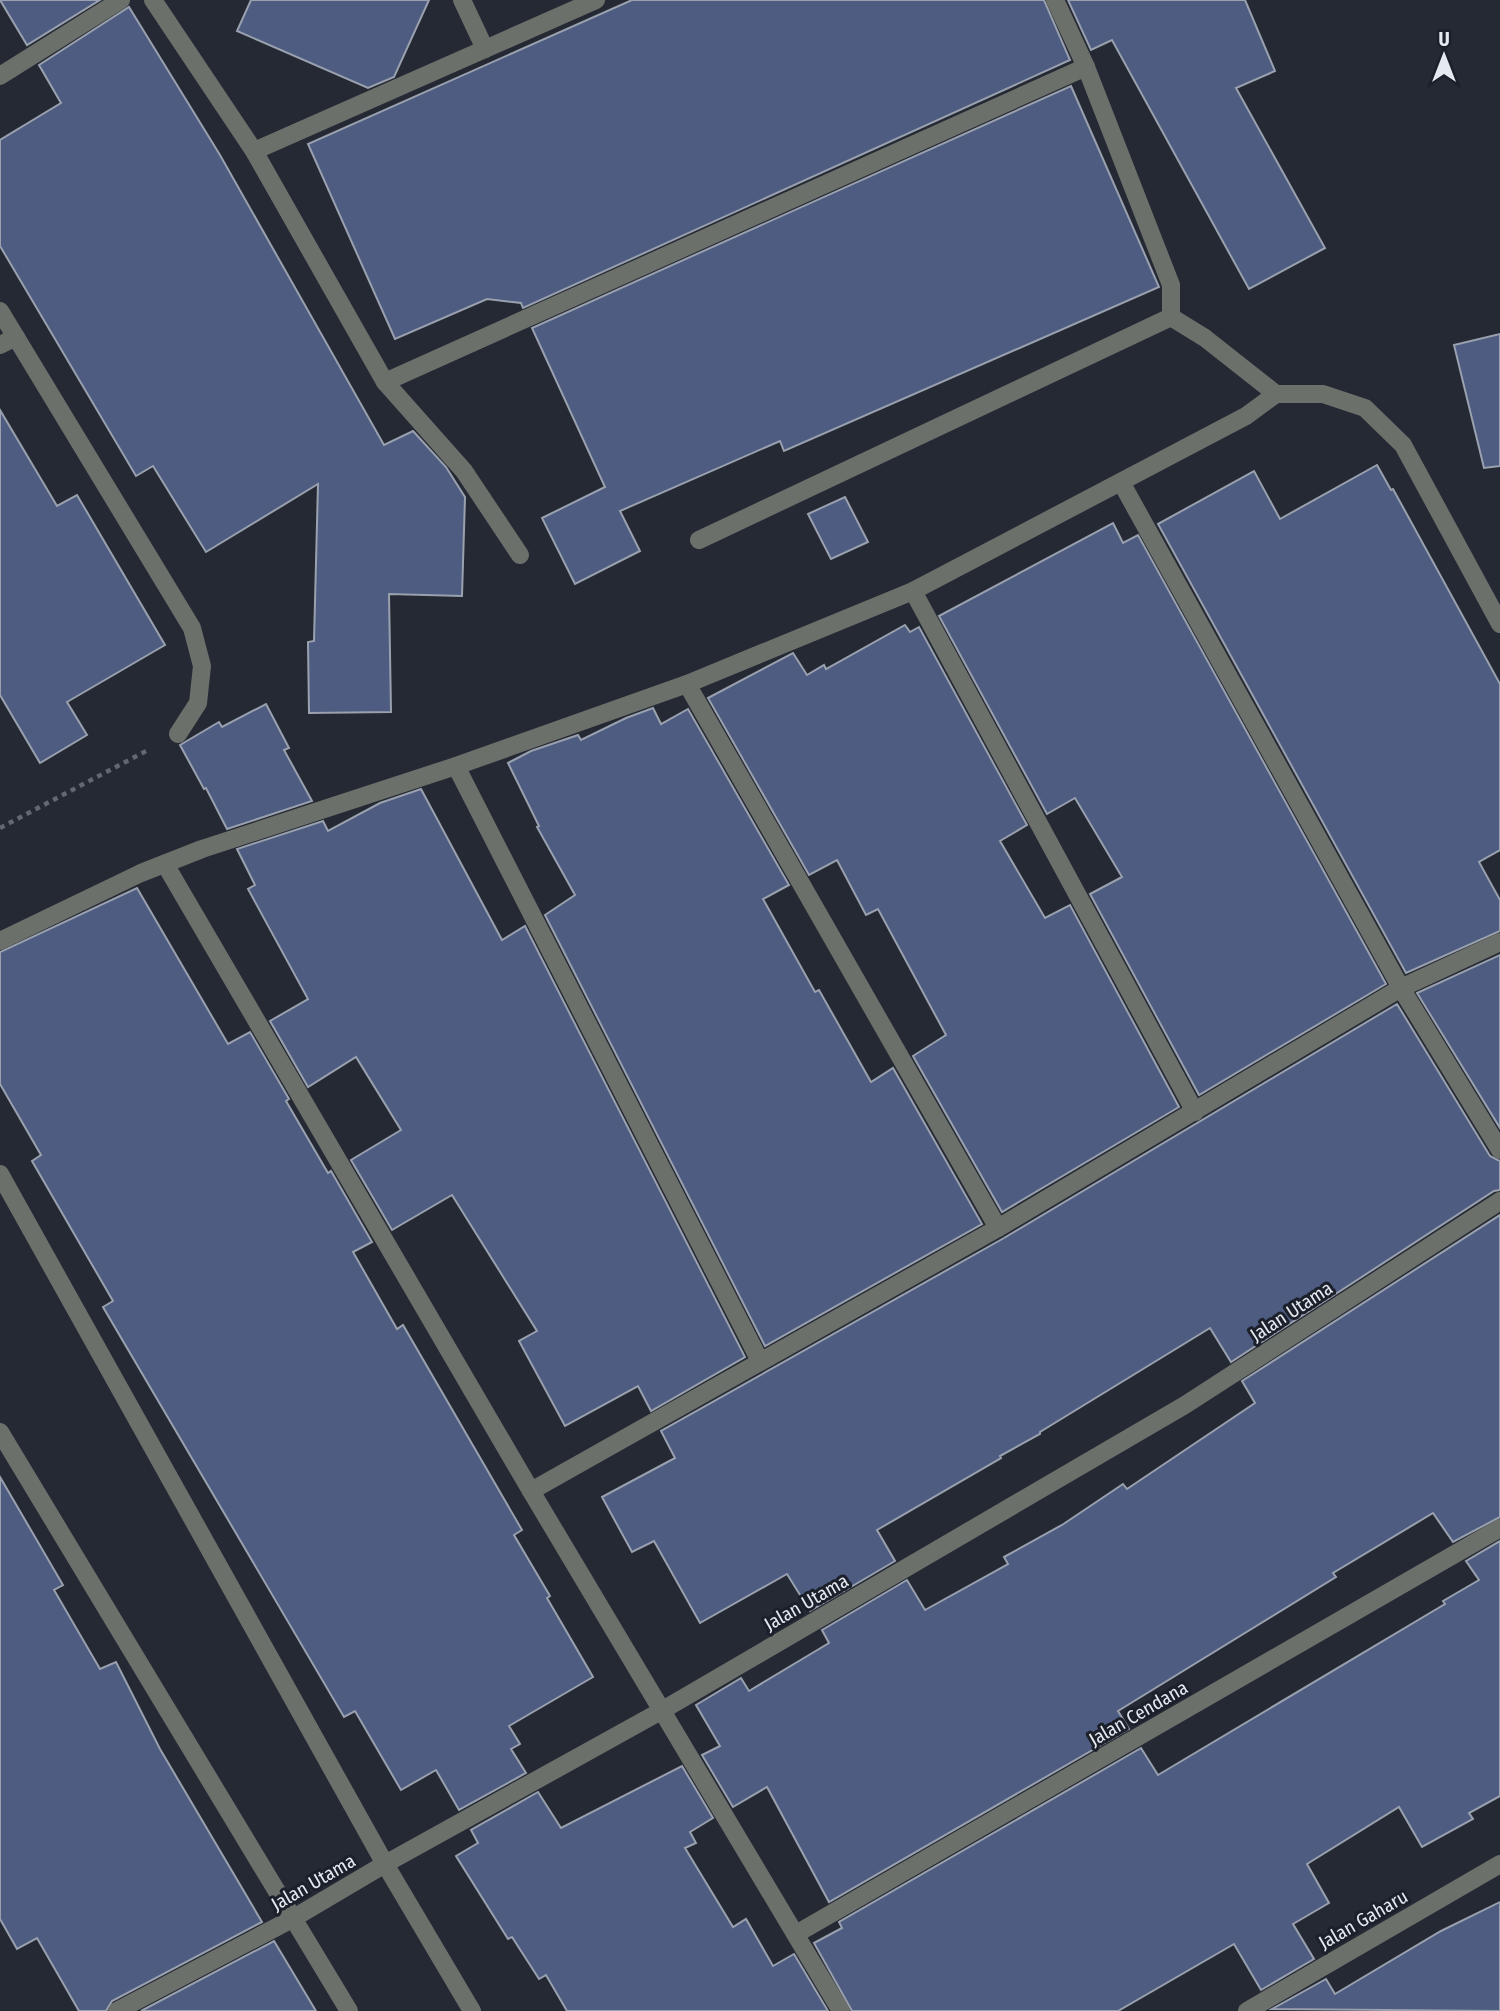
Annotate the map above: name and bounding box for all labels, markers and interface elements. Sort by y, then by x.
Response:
north arrow [1409,21,1479,91]
text: U [1438,28,1450,51]
street label: Jalan Utama [1246,1276,1337,1347]
street label: Jalan Utama [760,1569,852,1636]
street label: Jalan Cendana [1085,1676,1192,1751]
street label: Jalan Utama [267,1849,359,1916]
street label: Jalan Gaharu [1315,1885,1412,1954]

